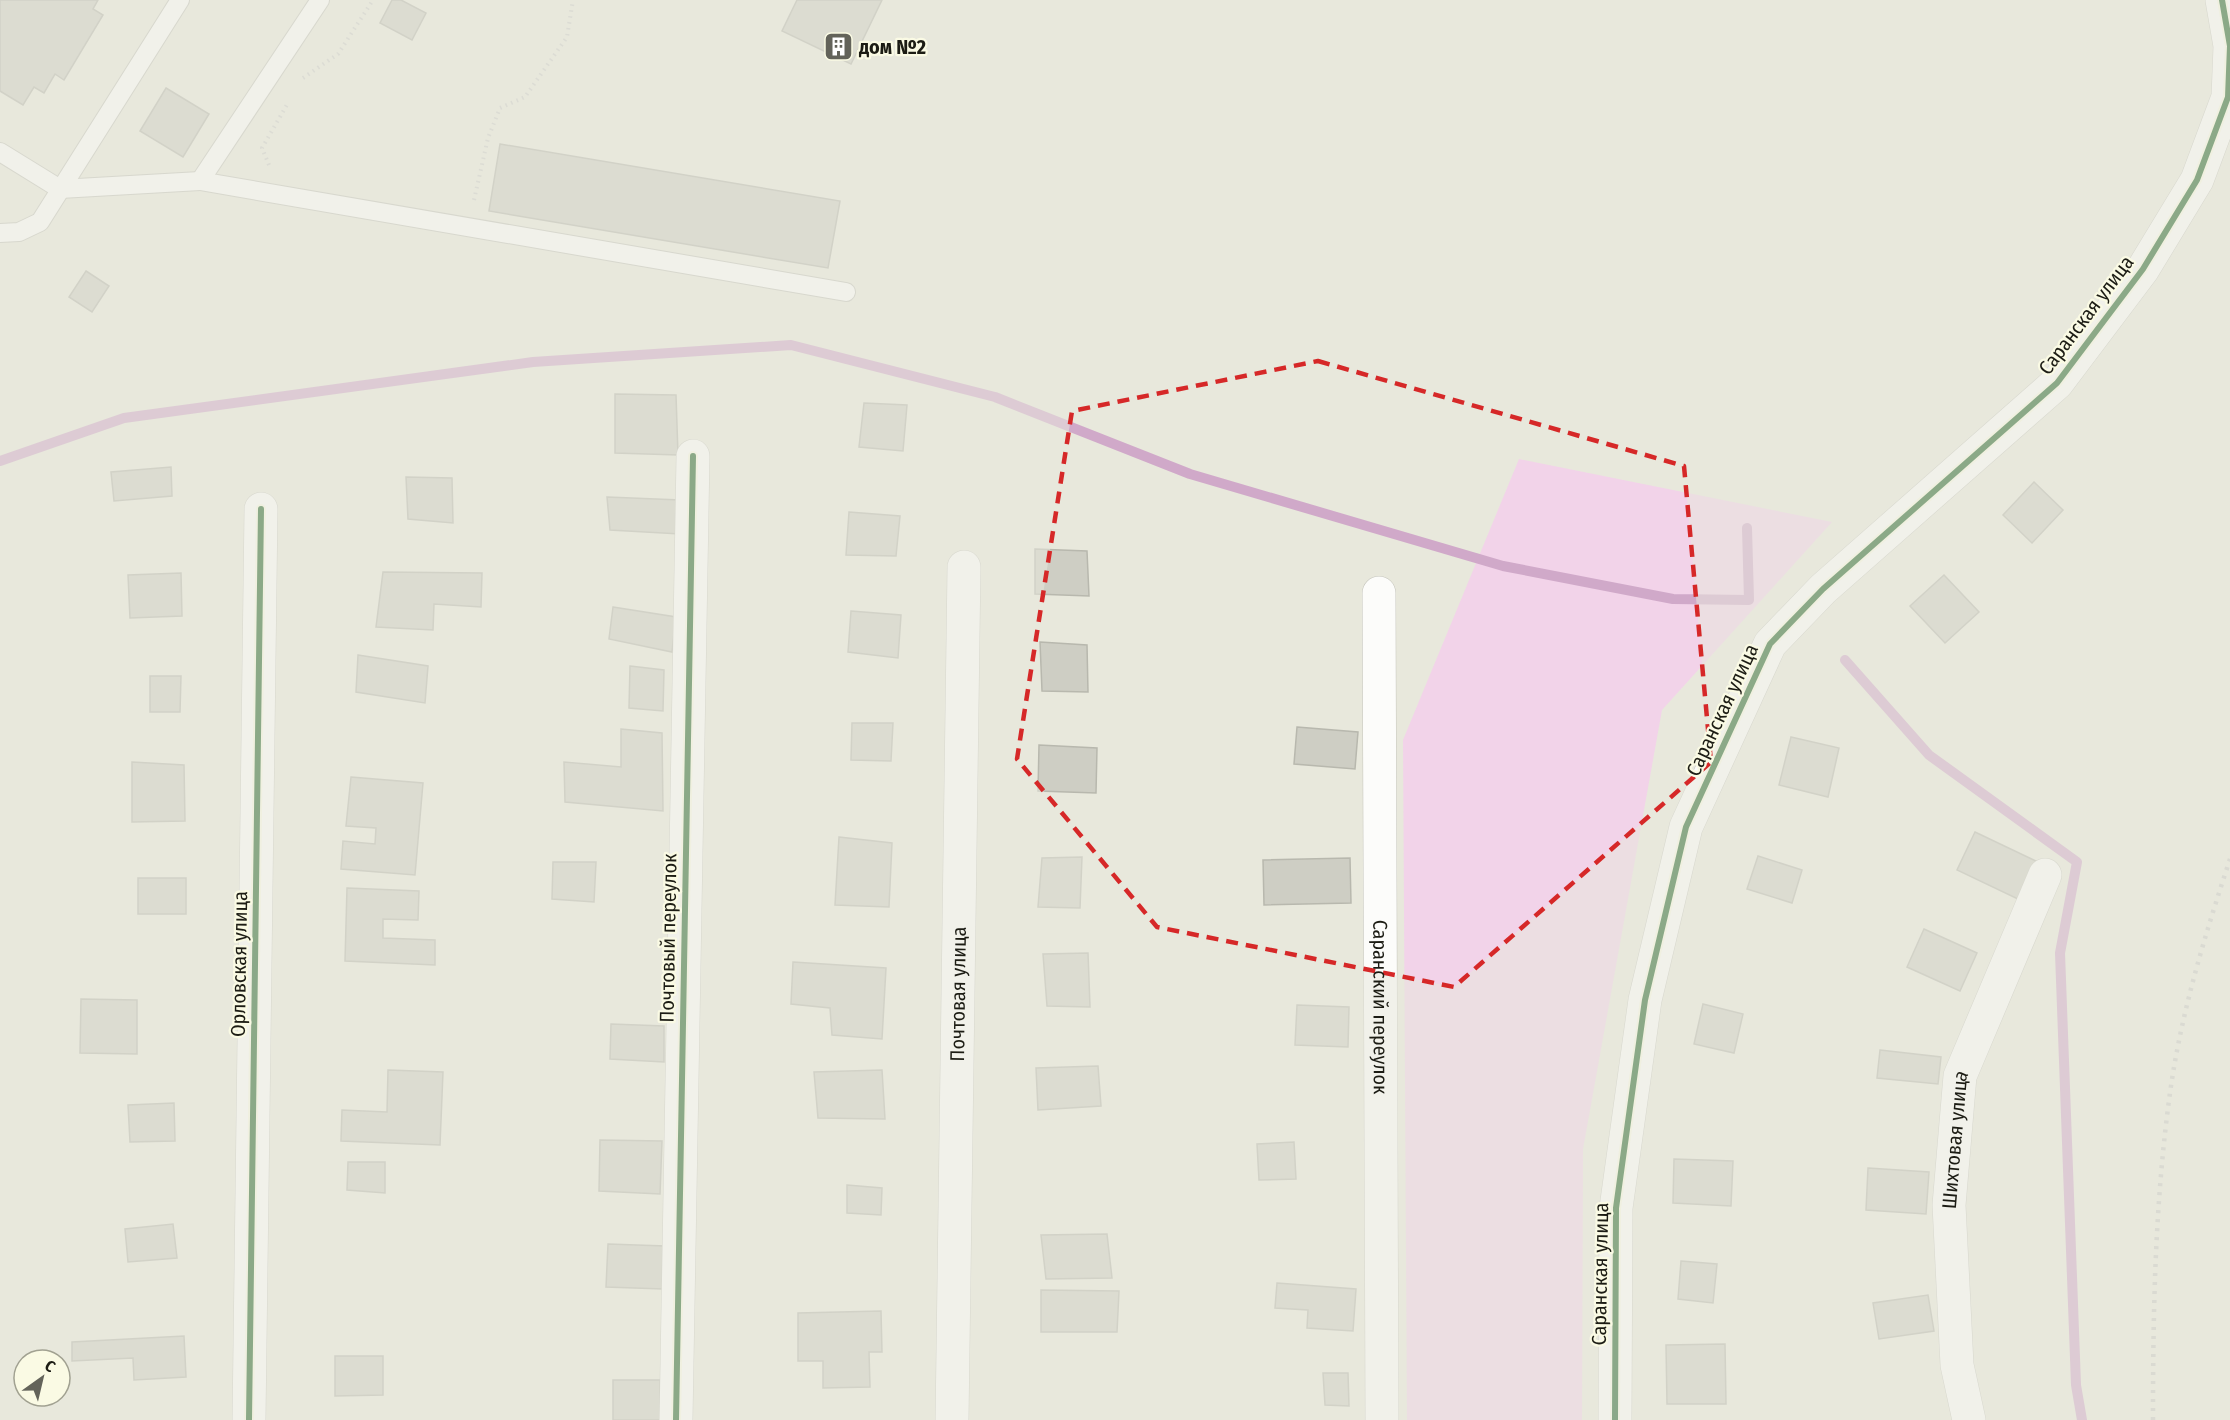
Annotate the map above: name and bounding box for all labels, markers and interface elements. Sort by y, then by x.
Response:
building icon: дом №2 [822,31,854,63]
place label: дом №2 [858,35,926,59]
street label: Саранская улица [2033,251,2139,379]
street label: Саранская улица [1681,640,1763,780]
street label: Почтовый переулок [655,853,681,1023]
street label: Орловская улица [226,891,252,1037]
street label: Саранский переулок [1368,920,1393,1095]
street label: Почтовая улица [945,926,971,1062]
street label: Шихтовая улица [1937,1066,1973,1210]
street label: Саранская улица [1587,1202,1613,1346]
north arrow [12,1348,72,1408]
text: С [41,1356,59,1377]

